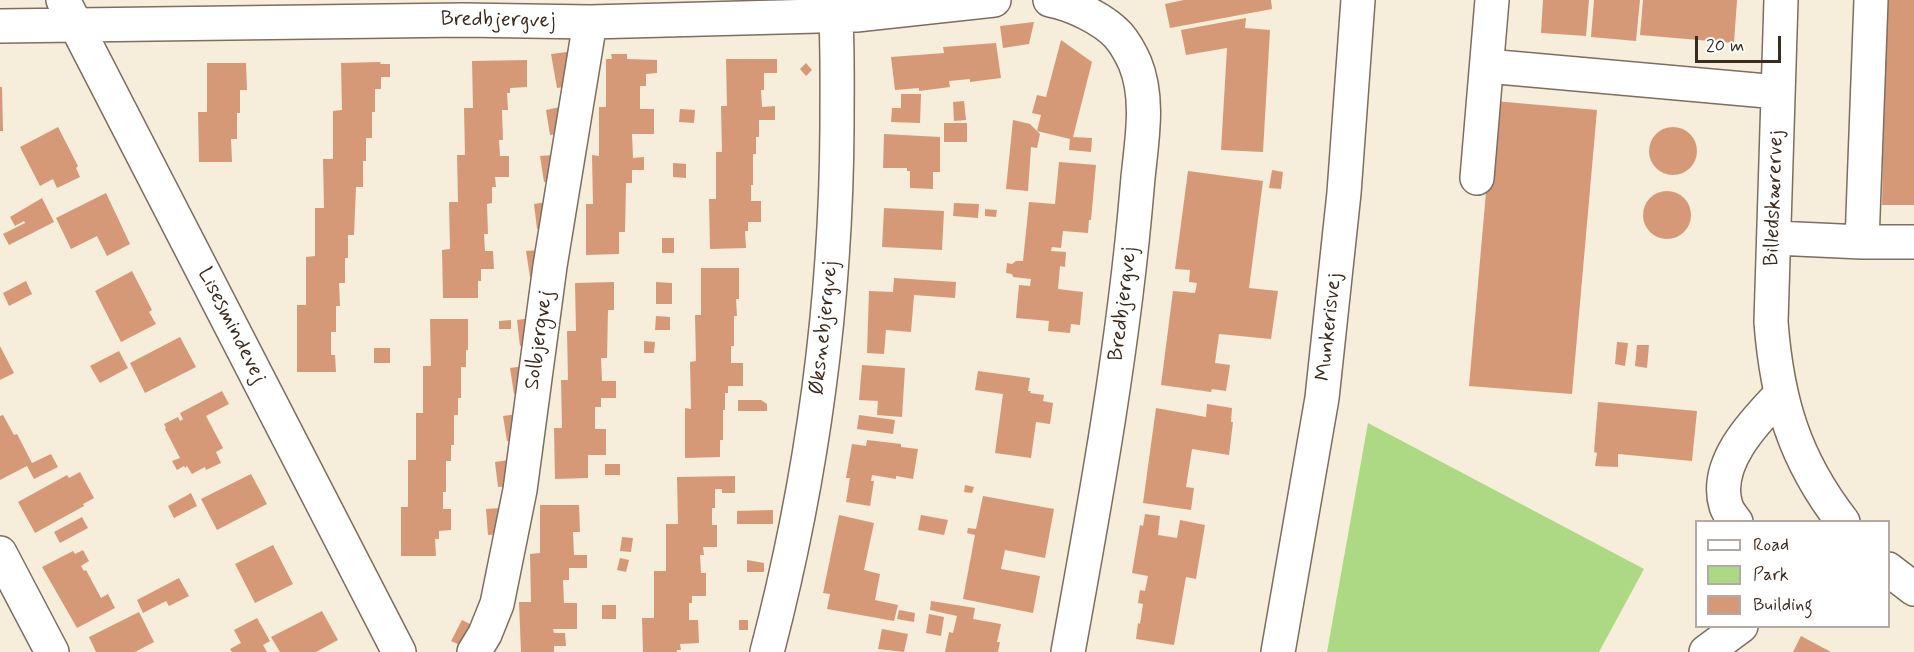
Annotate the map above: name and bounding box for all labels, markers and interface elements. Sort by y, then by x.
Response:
street label: Bredbjergvej [440,7,556,35]
scale bar [1698,24,1784,62]
text: 20 m [1706,34,1744,58]
street label: Billedskærervej [1760,129,1790,267]
street label: Bredbjergvej [1104,245,1144,363]
street label: Øksnebjergvej [805,260,845,396]
street label: Lisesmindevej [191,264,271,388]
street label: Munkerisvej [1312,272,1348,382]
street label: Solbjergvej [521,289,559,391]
legend [1695,520,1890,628]
text: Road [1753,533,1789,557]
text: Park [1753,563,1789,587]
text: Building [1753,593,1813,617]

